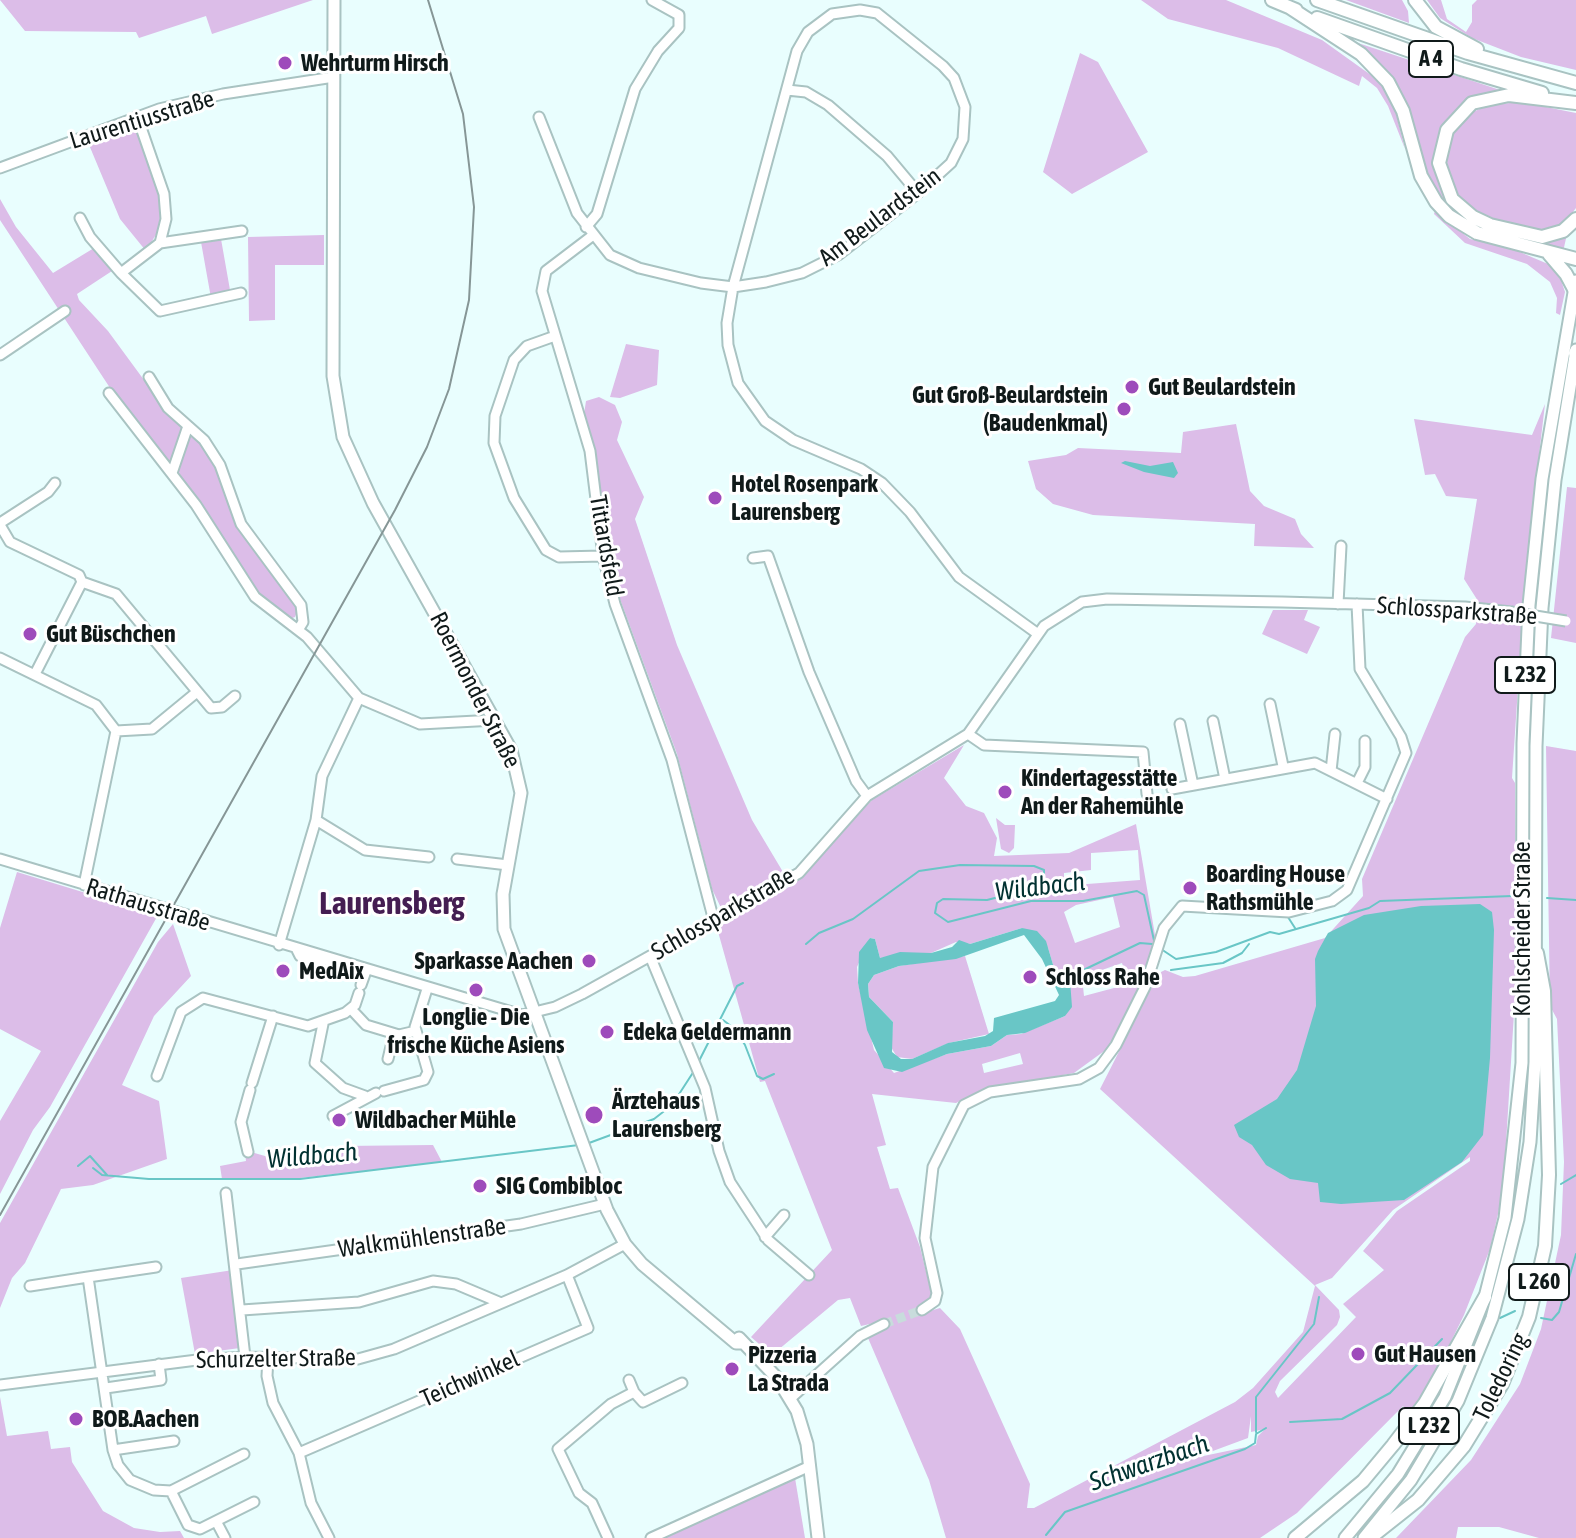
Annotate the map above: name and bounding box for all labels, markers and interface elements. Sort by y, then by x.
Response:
road number: A 4 [1409,41,1453,77]
place label: Wehrturm Hirsch [301,49,449,77]
marker: Wehrturm Hirsch [276,54,294,72]
street label: Laurentiusstraße [66,84,218,156]
street label: Am Beulardstein [813,162,947,272]
place label: Gut Beulardstein [1148,373,1296,401]
marker: Gut Beulardstein [1123,378,1141,396]
place label: Gut Groß-Beulardstein (Baudenkmal) [912,381,1108,437]
marker: Gut Groß-Beulardstein (Baudenkmal) [1115,400,1133,418]
place label: Hotel Rosenpark Laurensberg [731,470,878,526]
marker: Hotel Rosenpark Laurensberg [706,489,724,507]
street label: Tittardsfeld [583,493,629,599]
street label: Schlossparkstraße [1376,591,1538,631]
street label: Roermonder Straße [423,607,527,773]
place label: Gut Büschchen [46,620,176,648]
marker: Gut Büschchen [21,625,39,643]
road number: L 232 [1495,657,1555,693]
place label: Kindertagesstätte An der Rahemühle [1021,764,1184,820]
marker: Kindertagesstätte An der Rahemühle [996,783,1014,801]
street label: Kohlscheider Straße [1508,841,1536,1017]
place label: Boarding House Rathsmühle [1206,860,1345,916]
street label: Schlossparkstraße [646,861,800,967]
water label: Wildbach [993,866,1087,908]
street label: Rathausstraße [82,872,214,938]
marker: Boarding House Rathsmühle [1181,879,1199,897]
district label: Laurensberg [319,885,465,923]
place label: Sparkasse Aachen [414,947,573,975]
marker: Sparkasse Aachen [580,952,598,970]
place label: MedAix [299,957,364,985]
marker: MedAix [274,962,292,980]
place label: Schloss Rahe [1046,963,1160,991]
marker: Schloss Rahe [1021,968,1039,986]
marker: Longlie - Die frische Küche Asiens [467,981,485,999]
place label: Longlie - Die frische Küche Asiens [388,1003,564,1059]
place label: Edeka Geldermann [623,1018,791,1046]
marker: Edeka Geldermann [598,1023,616,1041]
place label: Ärztehaus Laurensberg [612,1087,721,1143]
marker: Ärztehaus Laurensberg [583,1104,605,1126]
place label: Wildbacher Mühle [355,1106,516,1134]
marker: Wildbacher Mühle [330,1111,348,1129]
water label: Wildbach [266,1137,358,1175]
place label: SIG Combibloc [496,1172,622,1200]
marker: SIG Combibloc [471,1177,489,1195]
street label: Walkmühlenstraße [336,1212,508,1264]
road number: L 260 [1509,1264,1569,1300]
street label: Toledoring [1467,1328,1535,1426]
place label: Gut Hausen [1374,1340,1476,1368]
place label: Pizzeria La Strada [748,1341,829,1397]
street label: Schurzelter Straße [196,1343,356,1375]
street label: Teichwinkel [416,1345,524,1413]
marker: Gut Hausen [1349,1345,1367,1363]
marker: Pizzeria La Strada [723,1360,741,1378]
place label: BOB.Aachen [92,1405,199,1433]
road number: L 232 [1399,1408,1459,1444]
marker: BOB.Aachen [67,1410,85,1428]
water label: Schwarzbach [1085,1428,1213,1498]

